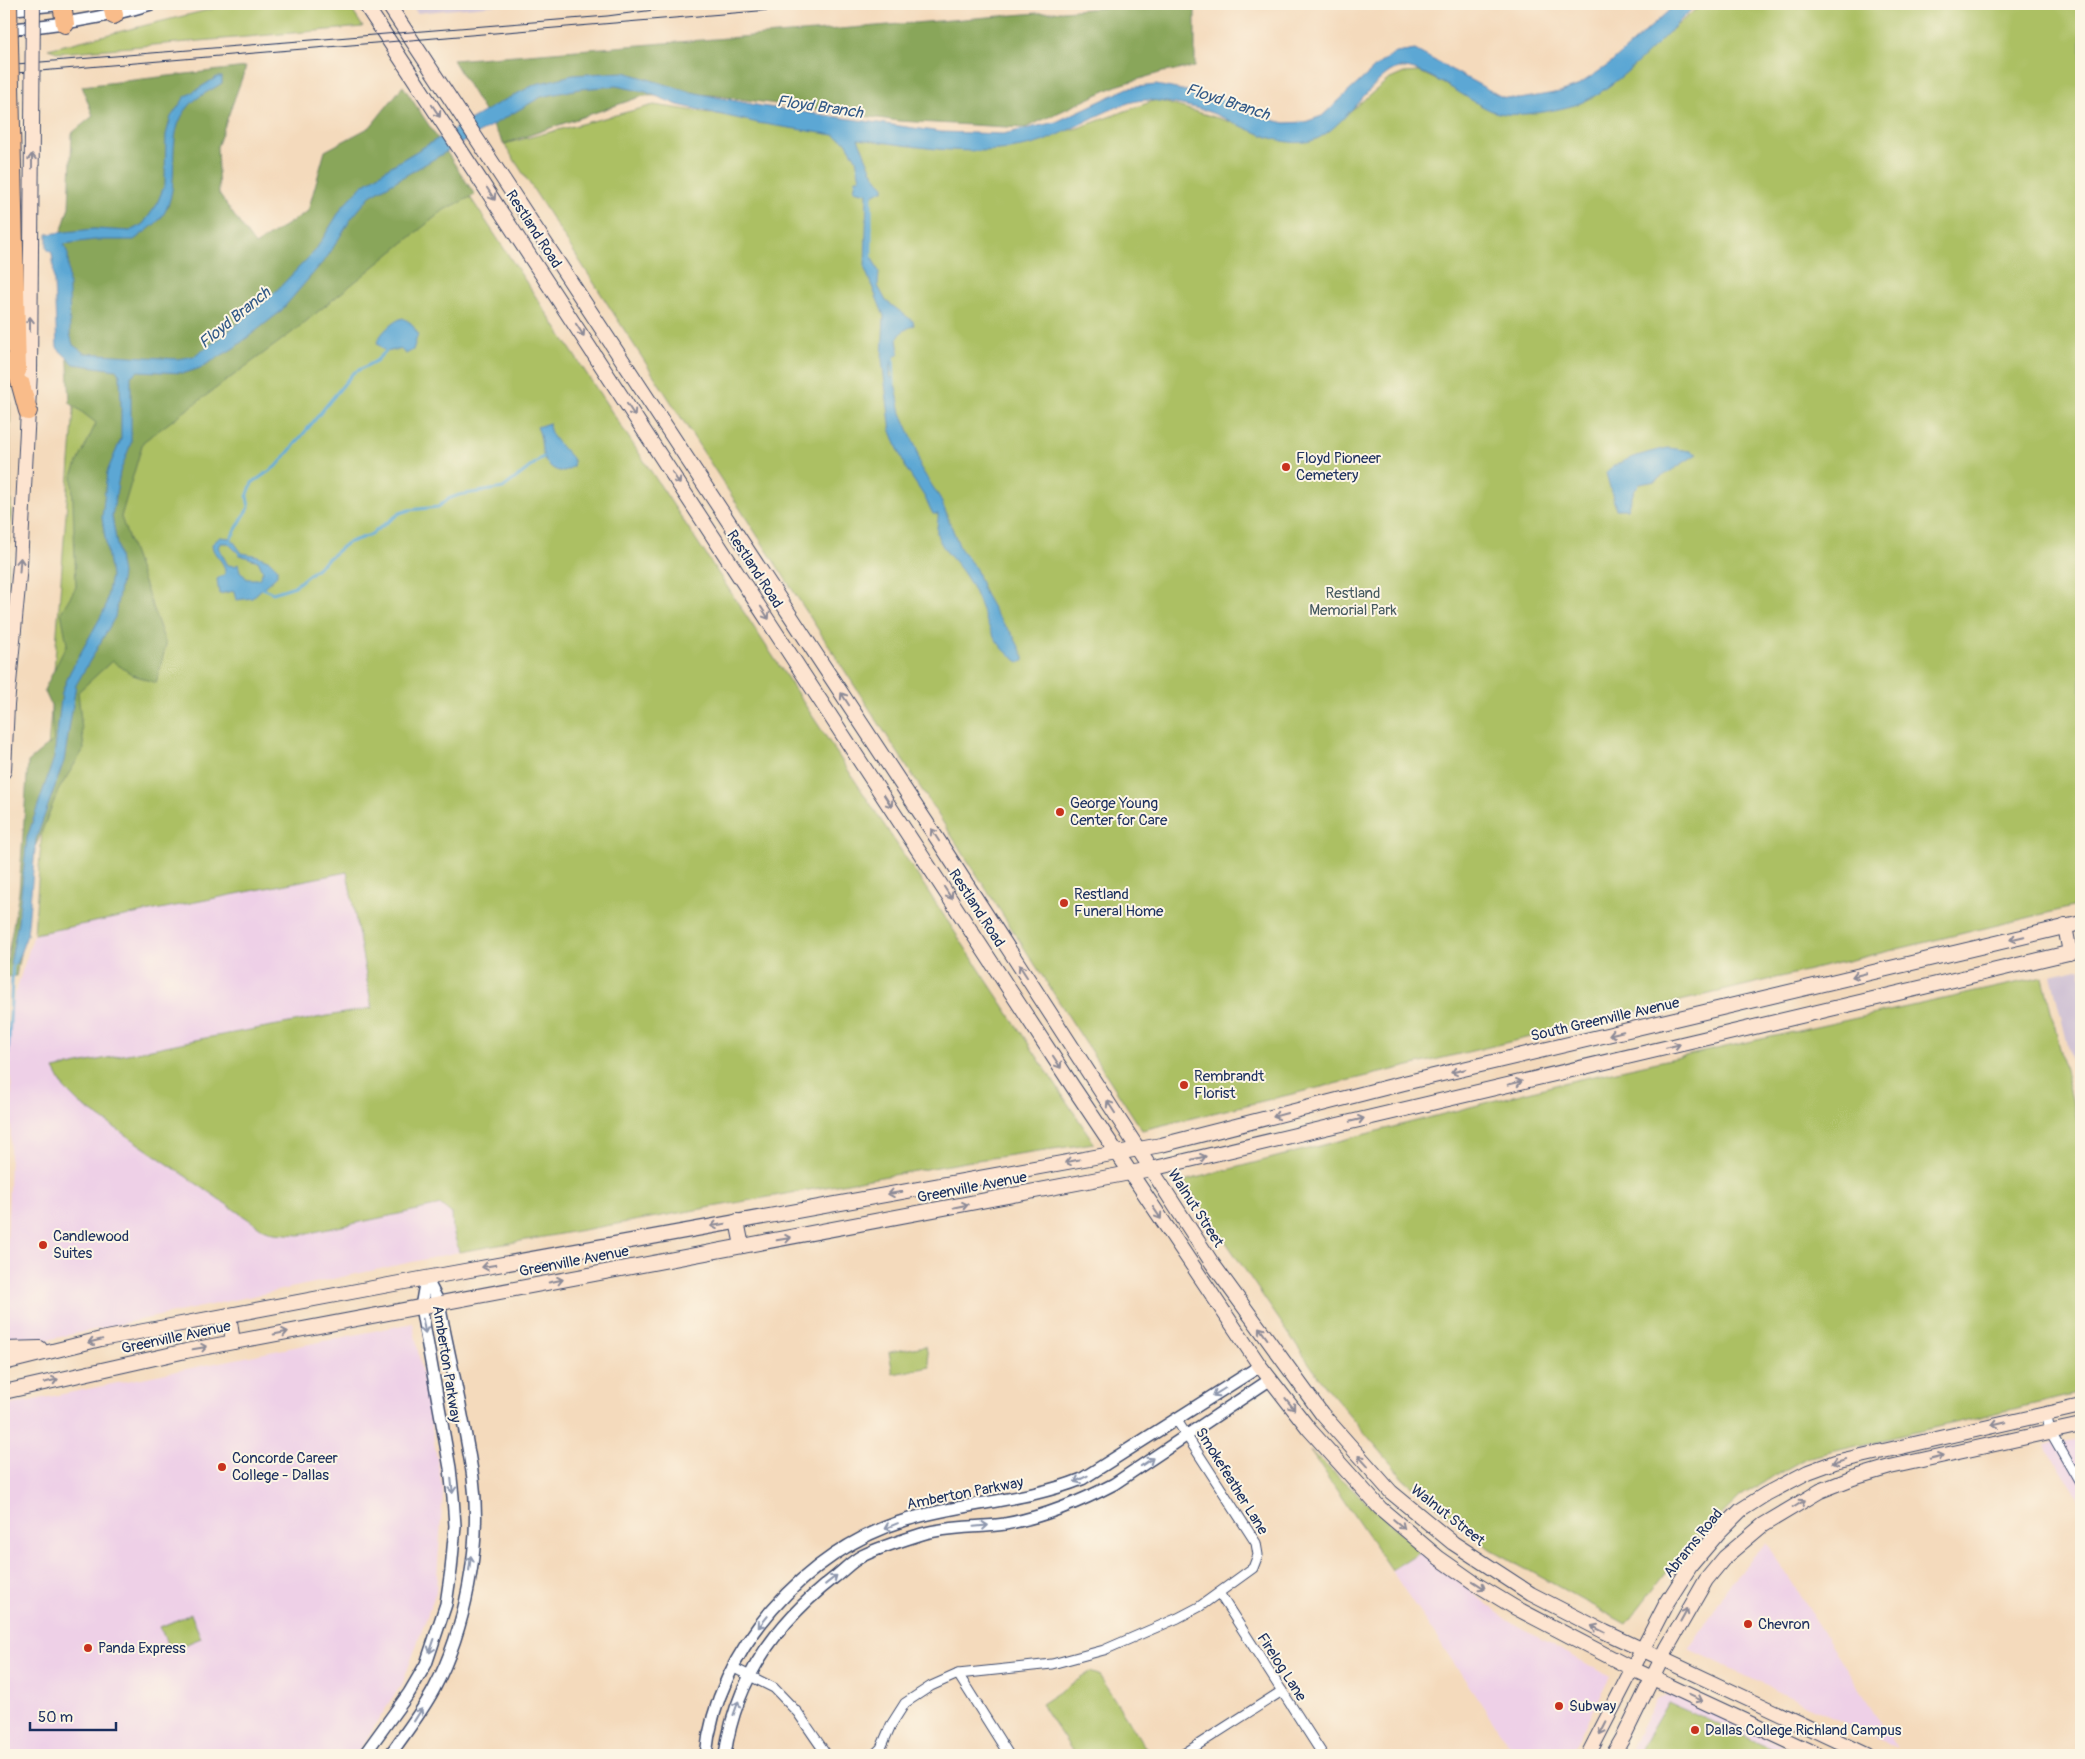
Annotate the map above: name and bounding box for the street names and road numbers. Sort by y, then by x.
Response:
street label: Restland Road [501,187,566,272]
street label: Restland Road [722,527,787,612]
street label: Restland Road [944,866,1009,951]
street label: South Greenville Avenue [1529,993,1682,1046]
street label: Walnut Street [1163,1166,1228,1252]
street label: Greenville Avenue [916,1167,1029,1207]
street label: Greenville Avenue [518,1241,631,1281]
street label: Amberton Parkway [428,1304,465,1425]
street label: Greenville Avenue [120,1317,233,1358]
street label: Smokefeather Lane [1191,1424,1272,1539]
street label: Amberton Parkway [905,1473,1026,1514]
street label: Walnut Street [1407,1480,1490,1551]
street label: Abrams Road [1660,1505,1727,1582]
street label: Firelog Lane [1253,1630,1311,1705]

